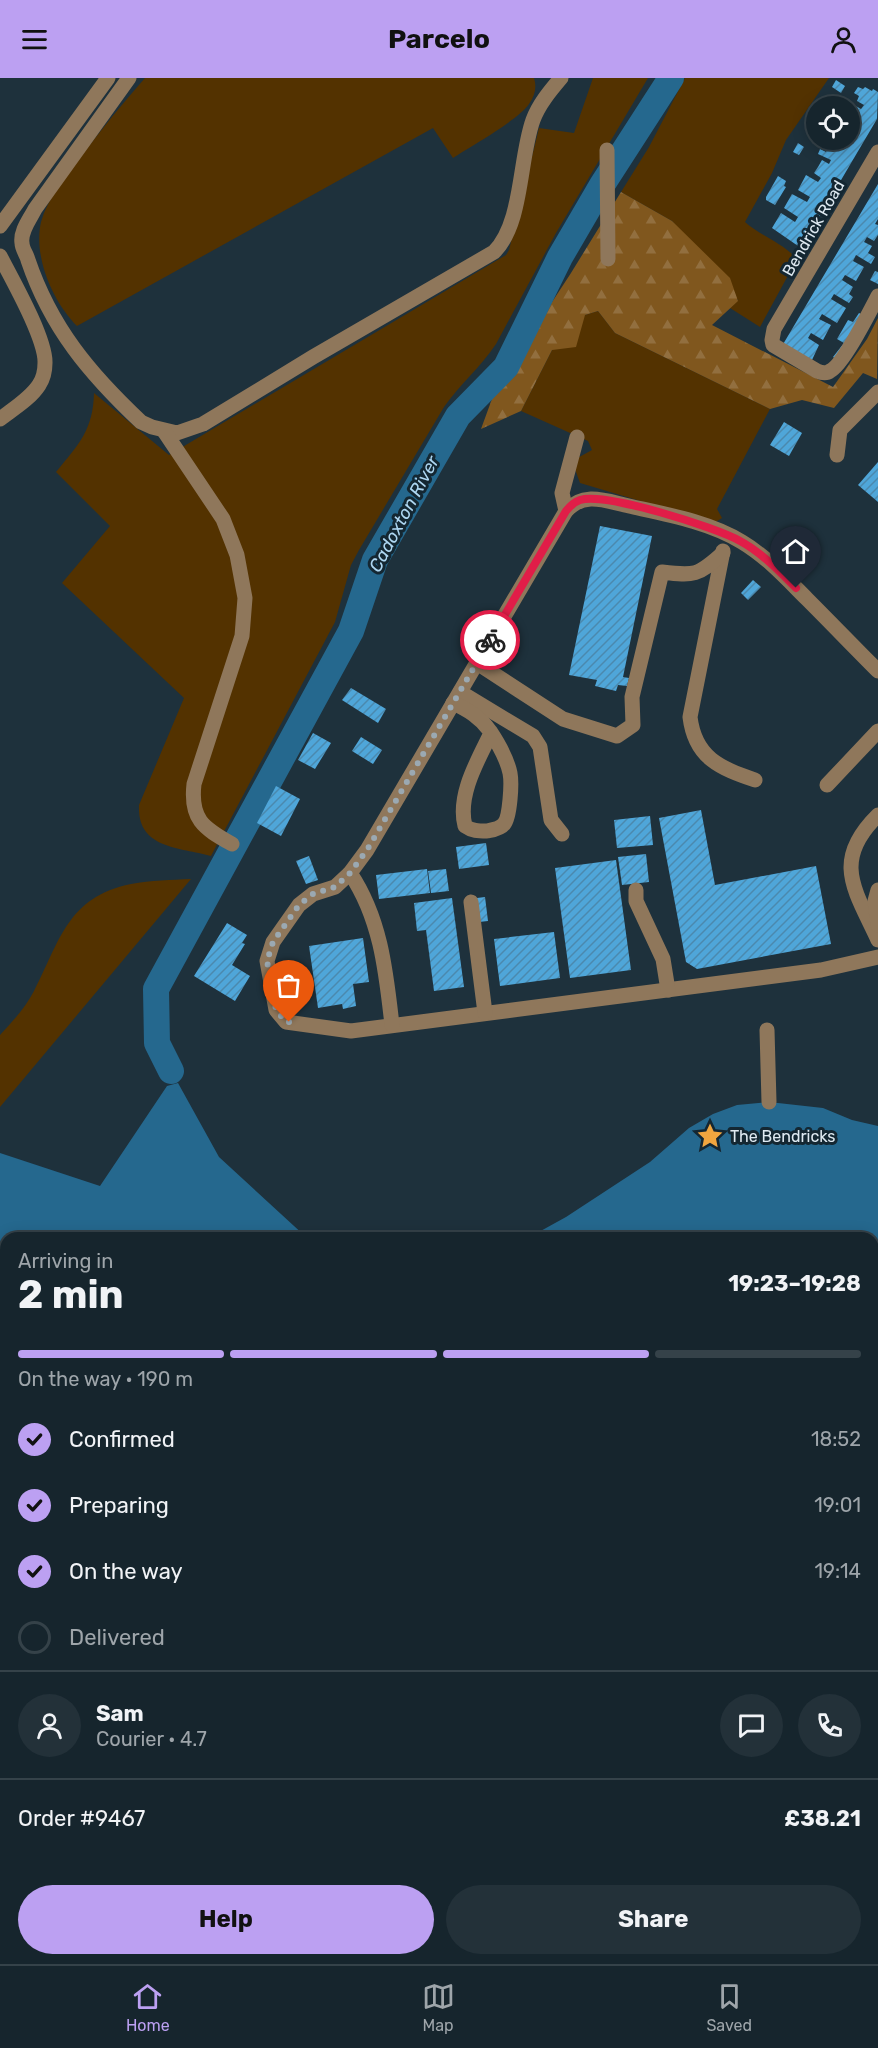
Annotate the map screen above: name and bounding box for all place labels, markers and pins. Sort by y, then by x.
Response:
pin [770,526,821,588]
pin [263,960,314,1022]
place icon: The Bendricks [695,1121,725,1151]
place label: The Bendricks [730,1127,835,1146]

